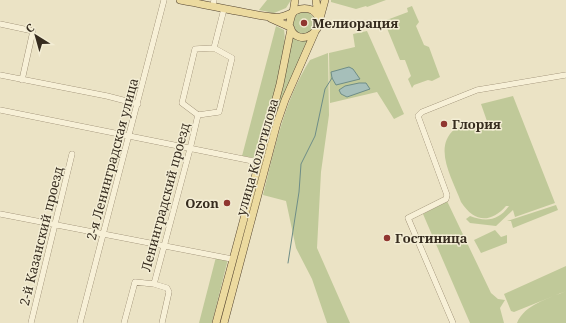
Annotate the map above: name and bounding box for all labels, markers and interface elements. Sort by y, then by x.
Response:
place label: Мелиорация [312,14,398,32]
north arrow [16,16,56,56]
marker: Мелиорация [299,18,309,28]
text: С [22,19,37,36]
street label: 2-я Ленинградская улица [82,76,142,242]
street label: улица Колотилова [232,96,282,218]
place label: Глория [452,115,501,133]
marker: Глория [439,119,449,129]
street label: Ленинградский проезд [136,121,194,273]
street label: 2-й Казанский проезд [15,165,67,307]
place label: Ozon [185,194,219,212]
marker: Ozon [222,198,232,208]
place label: Гостиница [395,229,468,247]
marker: Гостиница [382,233,392,243]

